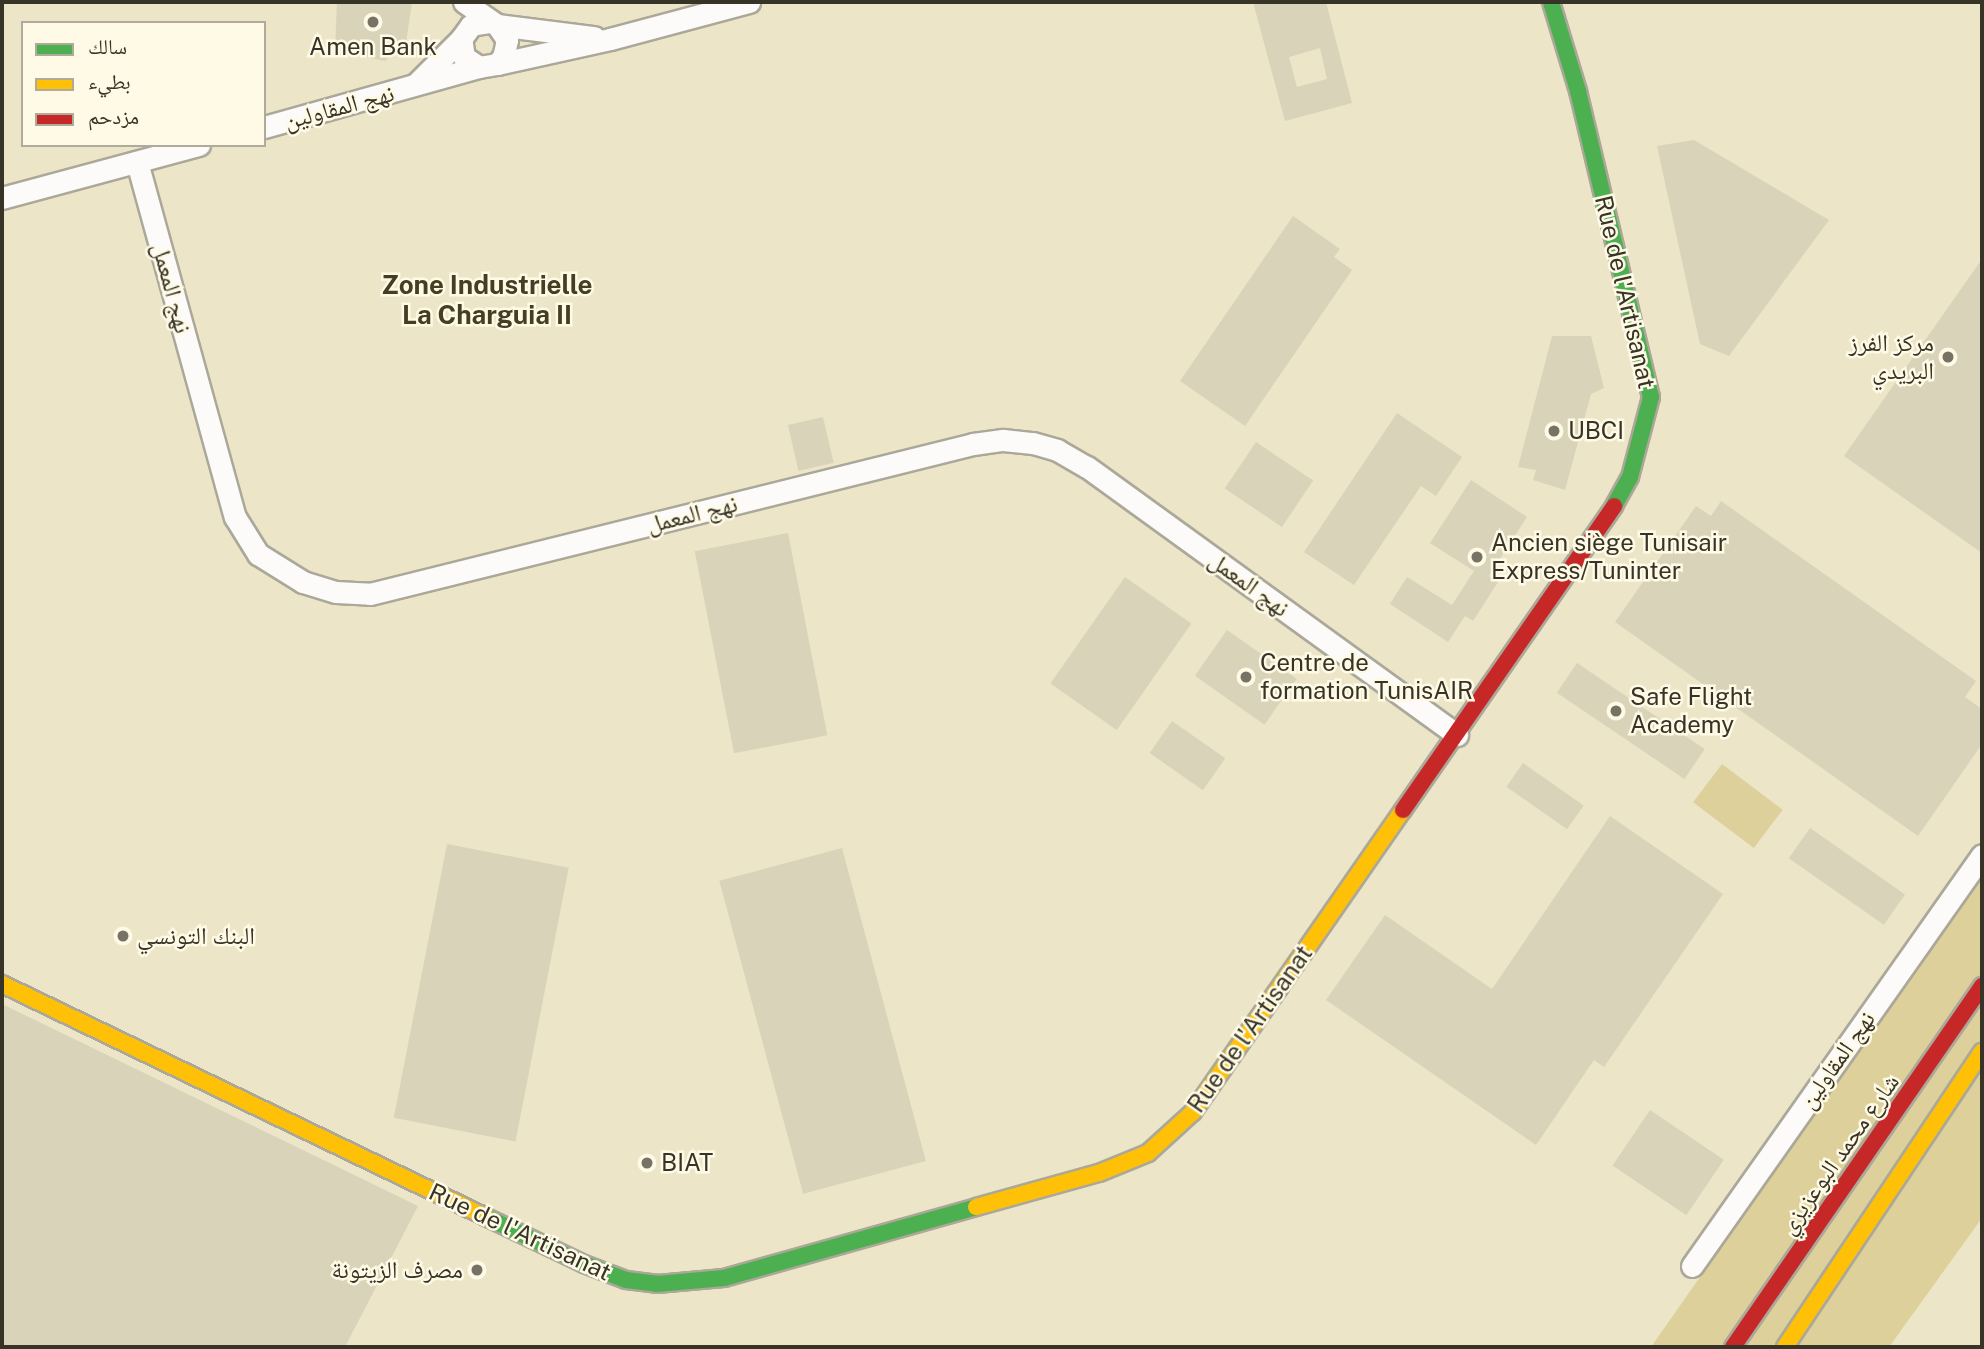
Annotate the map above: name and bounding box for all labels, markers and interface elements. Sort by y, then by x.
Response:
marker: Amen Bank [365,14,381,30]
legend [21,21,266,147]
place label: Amen Bank [309,33,437,61]
text: سالك [88,34,127,59]
text: بطيء [88,69,131,94]
street label: نهج المقاولين [281,79,397,135]
text: مزدحم [88,104,139,129]
street label: Rue de l'Artisanat [1589,192,1661,392]
street label: نهج المعمل [146,240,198,336]
district label: Zone Industrielle La Charguia II [381,269,593,330]
place label: مركز الفرز البريدي [1849,329,1934,385]
marker: مركز الفرز البريدي [1940,349,1956,365]
place label: UBCI [1568,417,1624,445]
marker: UBCI [1546,423,1562,439]
street label: نهج المعمل [644,489,740,539]
place label: Ancien siège Tunisair Express/Tuninter [1491,529,1727,585]
street label: نهج المعمل [1203,545,1295,623]
marker: Ancien siège Tunisair Express/Tuninter [1469,549,1485,565]
place label: Centre de formation TunisAIR [1260,649,1473,705]
marker: Centre de formation TunisAIR [1238,669,1254,685]
place label: Safe Flight Academy [1630,683,1753,739]
marker: Safe Flight Academy [1608,703,1624,719]
place label: البنك التونسي [137,922,255,950]
marker: البنك التونسي [115,928,131,944]
street label: Rue de l'Artisanat [1181,940,1319,1118]
street label: نهج المقاولين [1793,1006,1881,1114]
street label: شارع محمد البوعزيزي [1773,1068,1905,1240]
place label: BIAT [661,1149,713,1177]
marker: BIAT [639,1155,655,1171]
street label: Rue de l'Artisanat [424,1177,616,1287]
place label: مصرف الزيتونة [331,1256,463,1284]
marker: مصرف الزيتونة [469,1262,485,1278]

